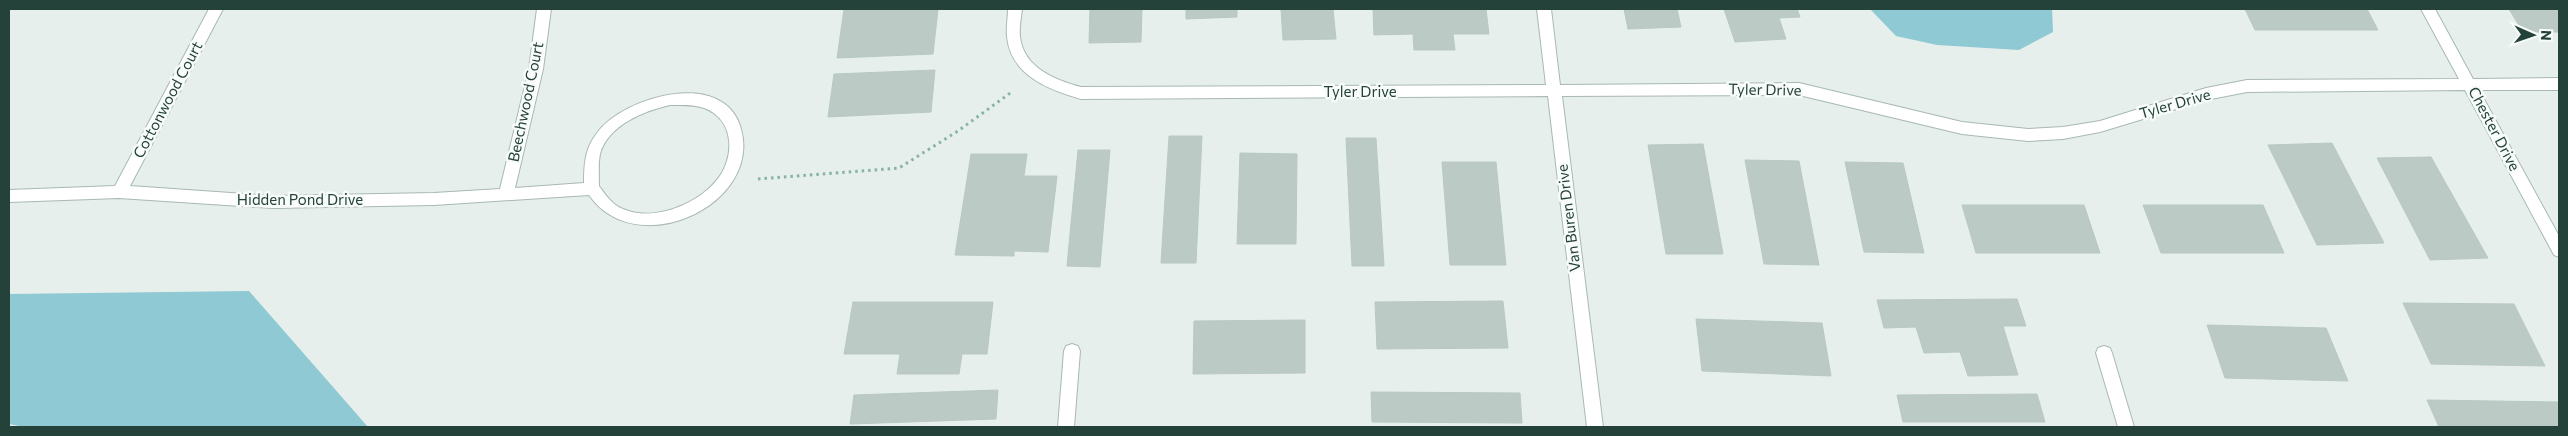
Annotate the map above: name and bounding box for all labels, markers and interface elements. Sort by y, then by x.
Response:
north arrow [2508,10,2558,60]
text: N [2538,30,2555,41]
street label: Cottonwood Court [129,38,206,161]
street label: Beechwood Court [504,40,547,163]
street label: Tyler Drive [1728,79,1802,99]
street label: Tyler Drive [1323,82,1397,100]
street label: Chester Drive [2465,83,2525,174]
street label: Tyler Drive [2137,84,2212,122]
street label: Van Buren Drive [1552,163,1584,273]
street label: Hidden Pond Drive [237,190,363,208]

